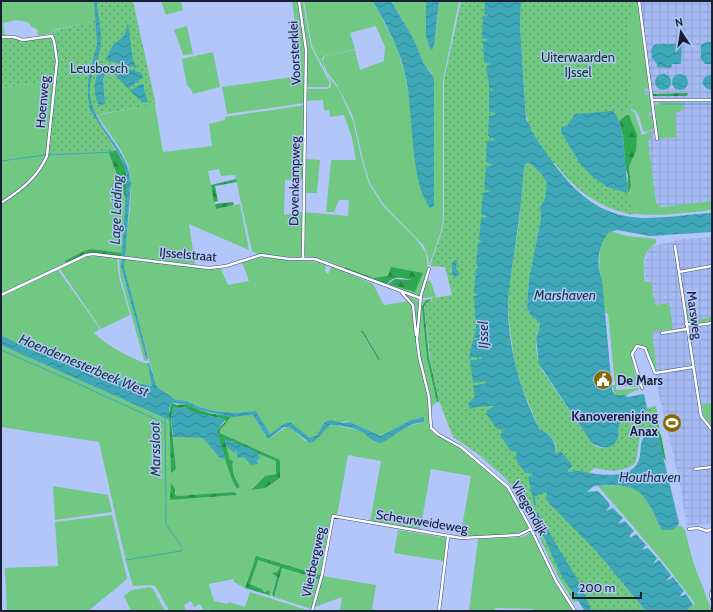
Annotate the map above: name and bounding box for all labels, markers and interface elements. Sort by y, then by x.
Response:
north arrow [661,12,701,52]
text: N [674,15,684,30]
street label: Voorsterklei [284,20,304,86]
park label: Uiterwaarden IJssel [541,49,615,80]
park label: Leusbosch [70,60,128,76]
street label: Hoenweg [32,75,52,129]
street label: Dovenkampweg [285,136,303,226]
water label: Lage Leiding [106,174,126,245]
street label: IJsselstraat [159,244,218,265]
water label: Marshaven [533,286,596,304]
street label: Marsweg [684,290,706,341]
water label: IJssel [474,320,492,349]
water label: Hoendernesterbeek West [16,329,152,401]
public building icon: De Mars [592,369,614,391]
place label: De Mars [617,372,663,388]
place label: Kanovereniging Anax [571,408,659,439]
sports icon: Kanovereniging Anax [661,412,683,434]
water label: Marssloot [146,421,164,478]
water label: Houthaven [619,468,681,486]
street label: Vliegendijk [507,478,552,538]
street label: Scheurweideweg [375,506,470,536]
street label: Vlietbergweg [298,525,328,599]
scale bar [573,574,641,600]
text: 200 m [579,580,615,595]

